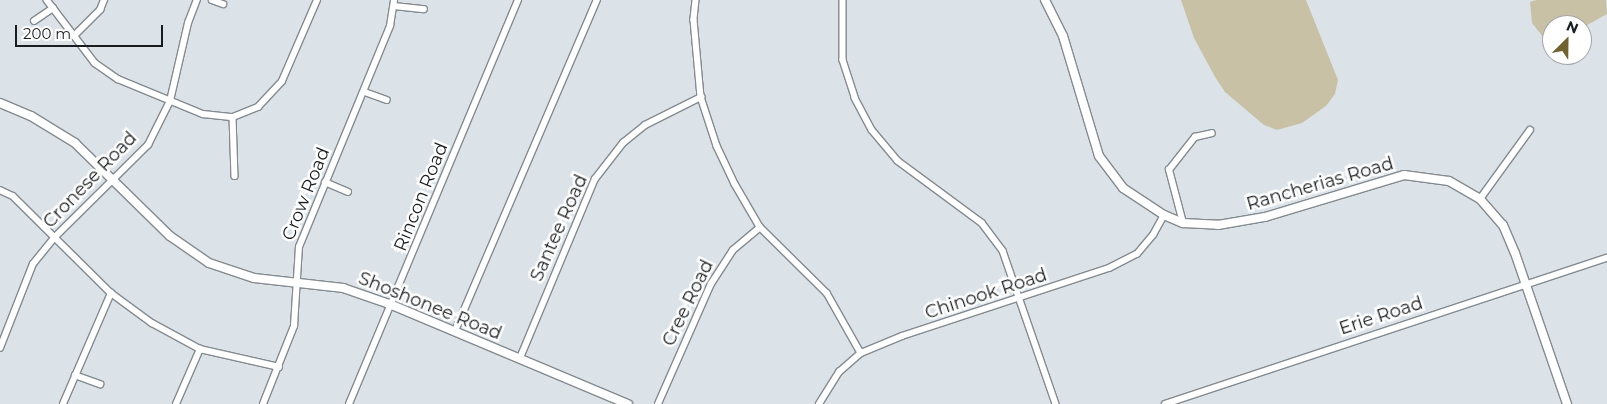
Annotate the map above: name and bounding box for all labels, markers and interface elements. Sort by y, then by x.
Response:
scale bar [18,15,165,47]
north arrow [1542,15,1592,65]
text: N [1564,17,1581,38]
text: 200 m [23,24,71,43]
street label: Cronese Road [39,127,141,233]
street label: Rincon Road [389,140,453,254]
street label: Crow Road [278,144,334,244]
street label: Rancherias Road [1244,153,1396,215]
street label: Santee Road [526,171,592,285]
street label: Cree Road [658,256,718,350]
street label: Chinook Road [922,264,1050,324]
street label: Shoshonee Road [355,267,505,345]
street label: Erie Road [1336,292,1426,340]

